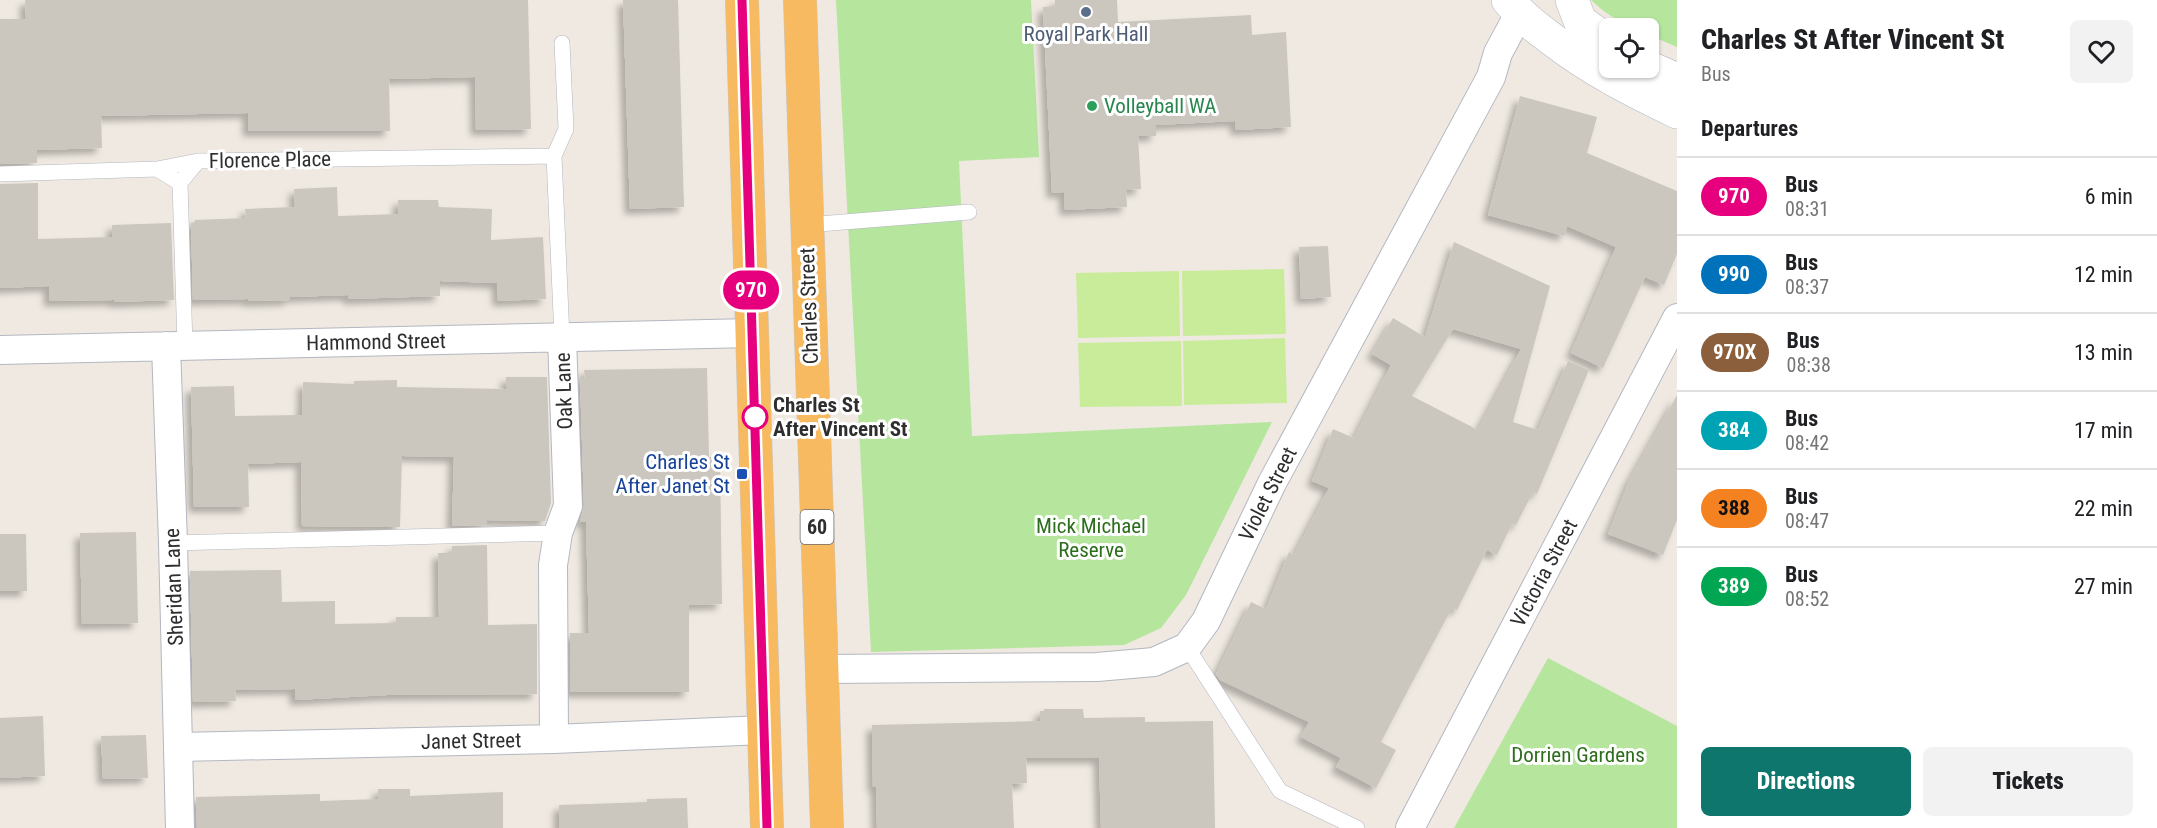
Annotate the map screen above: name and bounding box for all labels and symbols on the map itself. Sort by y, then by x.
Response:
marker: Royal Park Hall [1079,5,1093,19]
place label: Royal Park Hall [1024,22,1148,46]
place label: Volleyball WA [1104,94,1216,118]
marker: Volleyball WA [1085,99,1099,113]
street label: Florence Place [209,147,331,173]
street label: Charles Street [795,247,823,365]
line badge: 970 [716,270,786,310]
street label: Hammond Street [306,329,446,355]
street label: Oak Lane [551,352,577,430]
place label: Charles St After Vincent St [773,393,908,441]
marker: Charles St After Vincent St [742,404,768,430]
street label: Violet Street [1234,443,1302,545]
place label: Charles St After Janet St [616,450,730,498]
marker: Charles St After Janet St [735,467,749,481]
road number: 60 [800,510,834,544]
park label: Mick Michael Reserve [1036,514,1146,562]
street label: Victoria Street [1506,515,1582,631]
street label: Sheridan Lane [160,528,188,646]
street label: Janet Street [421,728,521,754]
park label: Dorrien Gardens [1511,743,1645,767]

